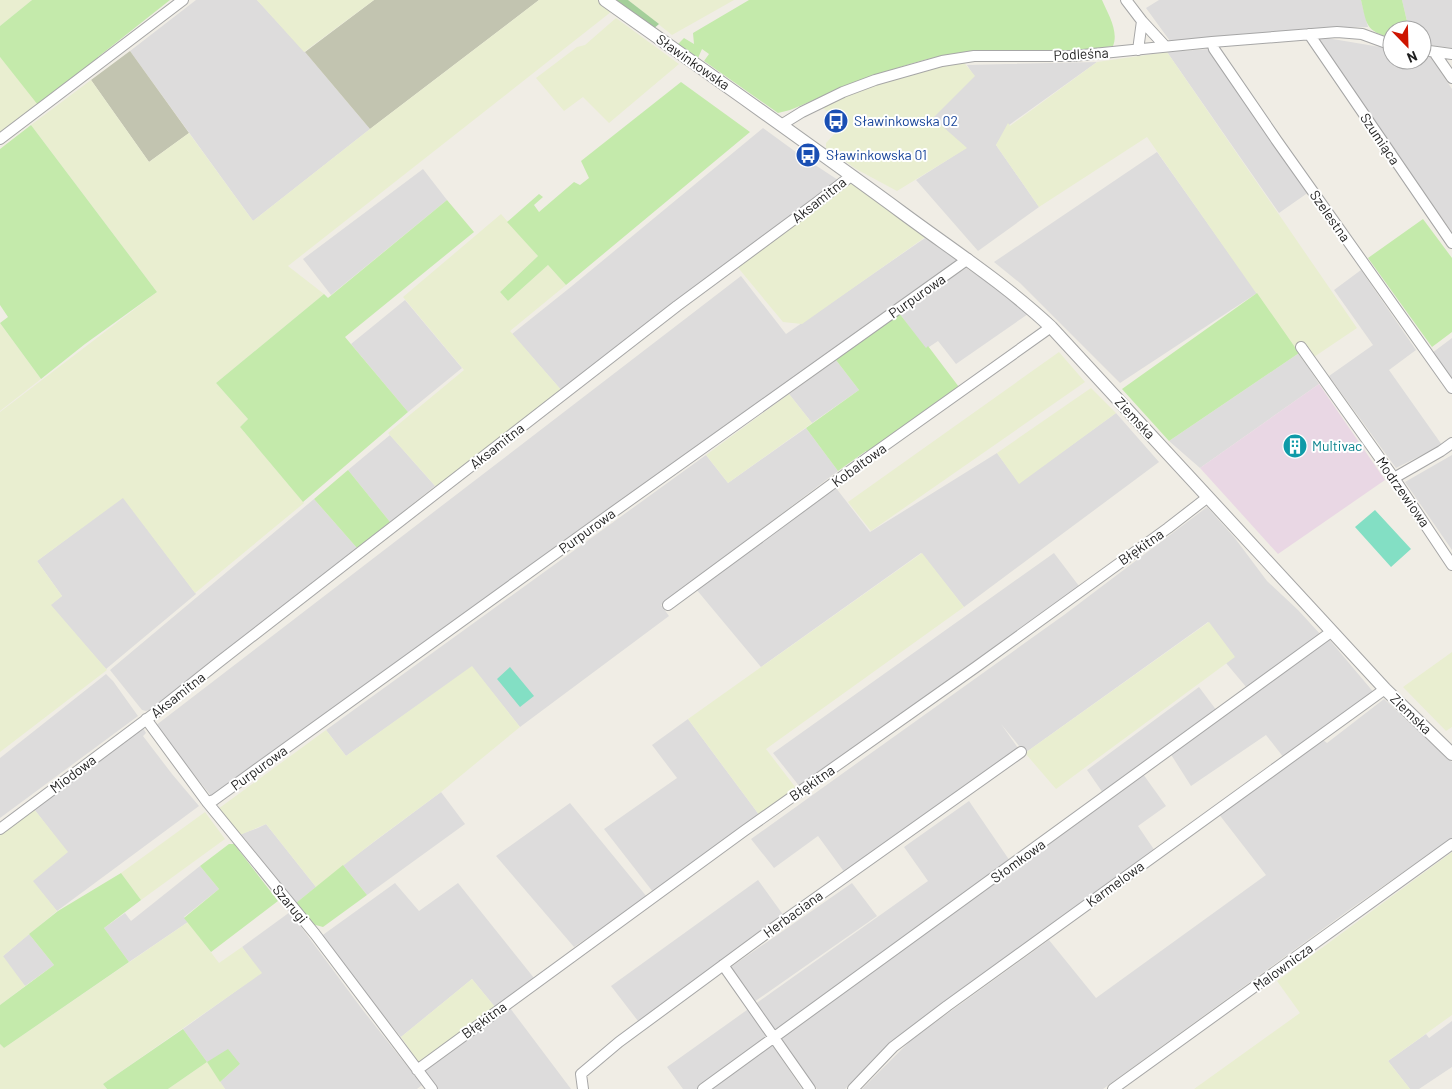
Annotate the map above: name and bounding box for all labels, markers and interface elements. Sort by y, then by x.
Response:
north arrow [1382,20,1432,70]
street label: Sławinkowska [653,30,733,93]
street label: Podleśna [1053,44,1109,63]
text: N [1405,48,1420,67]
bus stop icon: Sławinkowska 02 [823,108,849,134]
street label: Szumiąca [1357,110,1404,168]
place label: Sławinkowska 02 [854,112,958,129]
bus stop icon: Sławinkowska 01 [795,142,821,168]
place label: Sławinkowska 01 [826,146,927,163]
street label: Aksamitna [788,173,849,226]
street label: Szelestna [1307,187,1354,245]
street label: Purpurowa [885,270,948,321]
street label: Ziemska [1112,393,1159,442]
street label: Aksamitna [466,419,527,472]
building icon: Multivac [1282,433,1308,459]
place label: Multivac [1312,437,1362,454]
street label: Kobaltowa [828,439,889,490]
street label: Modrzewiowa [1373,453,1434,530]
street label: Purpurowa [555,504,618,557]
street label: Błękitna [1115,525,1167,568]
street label: Aksamitna [147,668,208,721]
street label: Ziemska [1387,690,1436,737]
street label: Purpurowa [227,741,290,794]
street label: Miodowa [46,751,99,796]
street label: Błękitna [786,761,838,804]
street label: Słomkowa [987,835,1048,886]
street label: Karmelowa [1082,857,1147,910]
street label: Szarugi [269,881,311,926]
street label: Herbaciana [760,886,826,941]
street label: Malownicza [1250,939,1316,994]
street label: Błękitna [458,998,510,1042]

